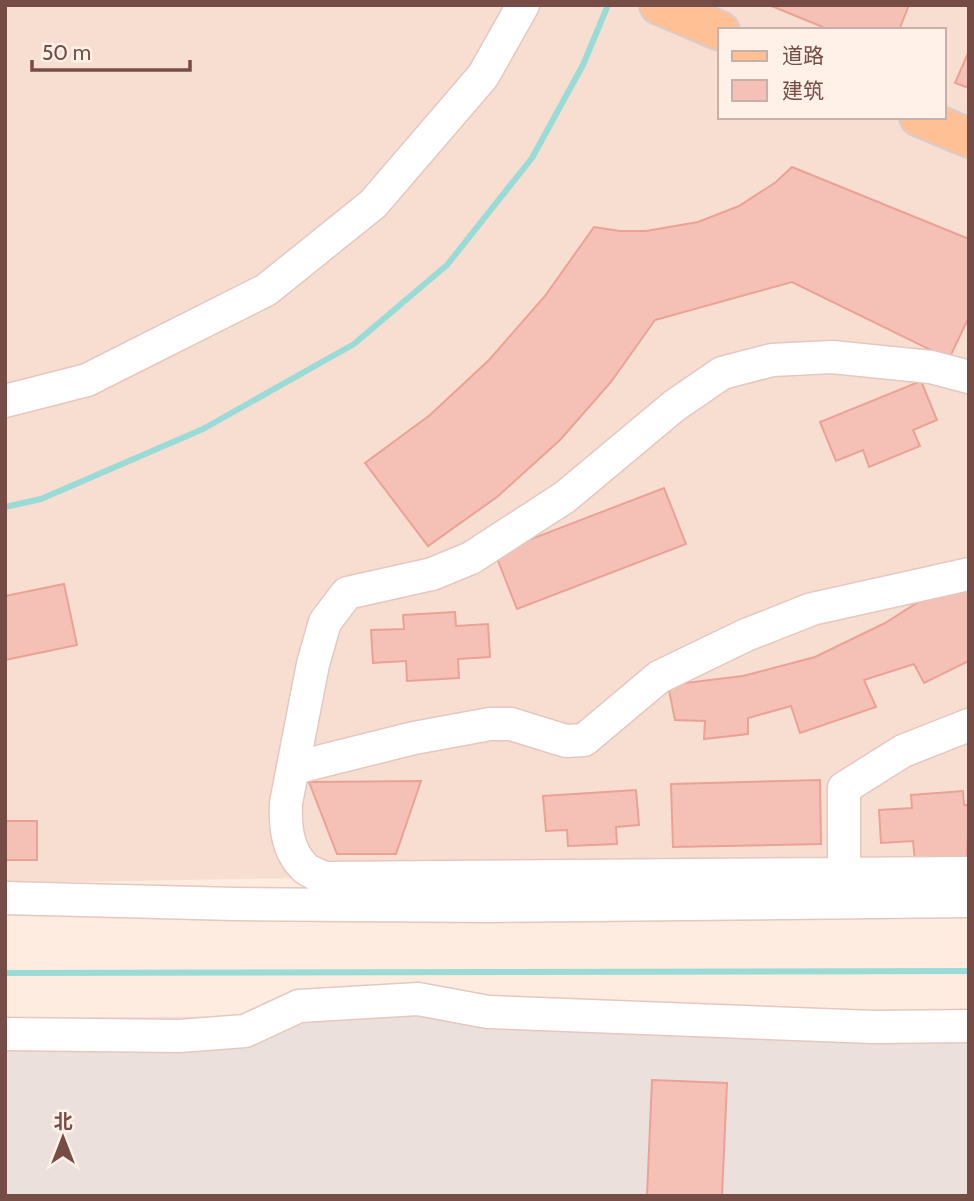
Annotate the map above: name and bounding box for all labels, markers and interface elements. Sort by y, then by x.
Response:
scale bar [32,28,189,72]
legend [718,28,946,119]
text: 50 m [42,40,91,65]
text: 道路 [782,43,824,68]
text: 建筑 [782,78,824,103]
north arrow [28,1103,98,1173]
text: 北 [53,1110,73,1133]

